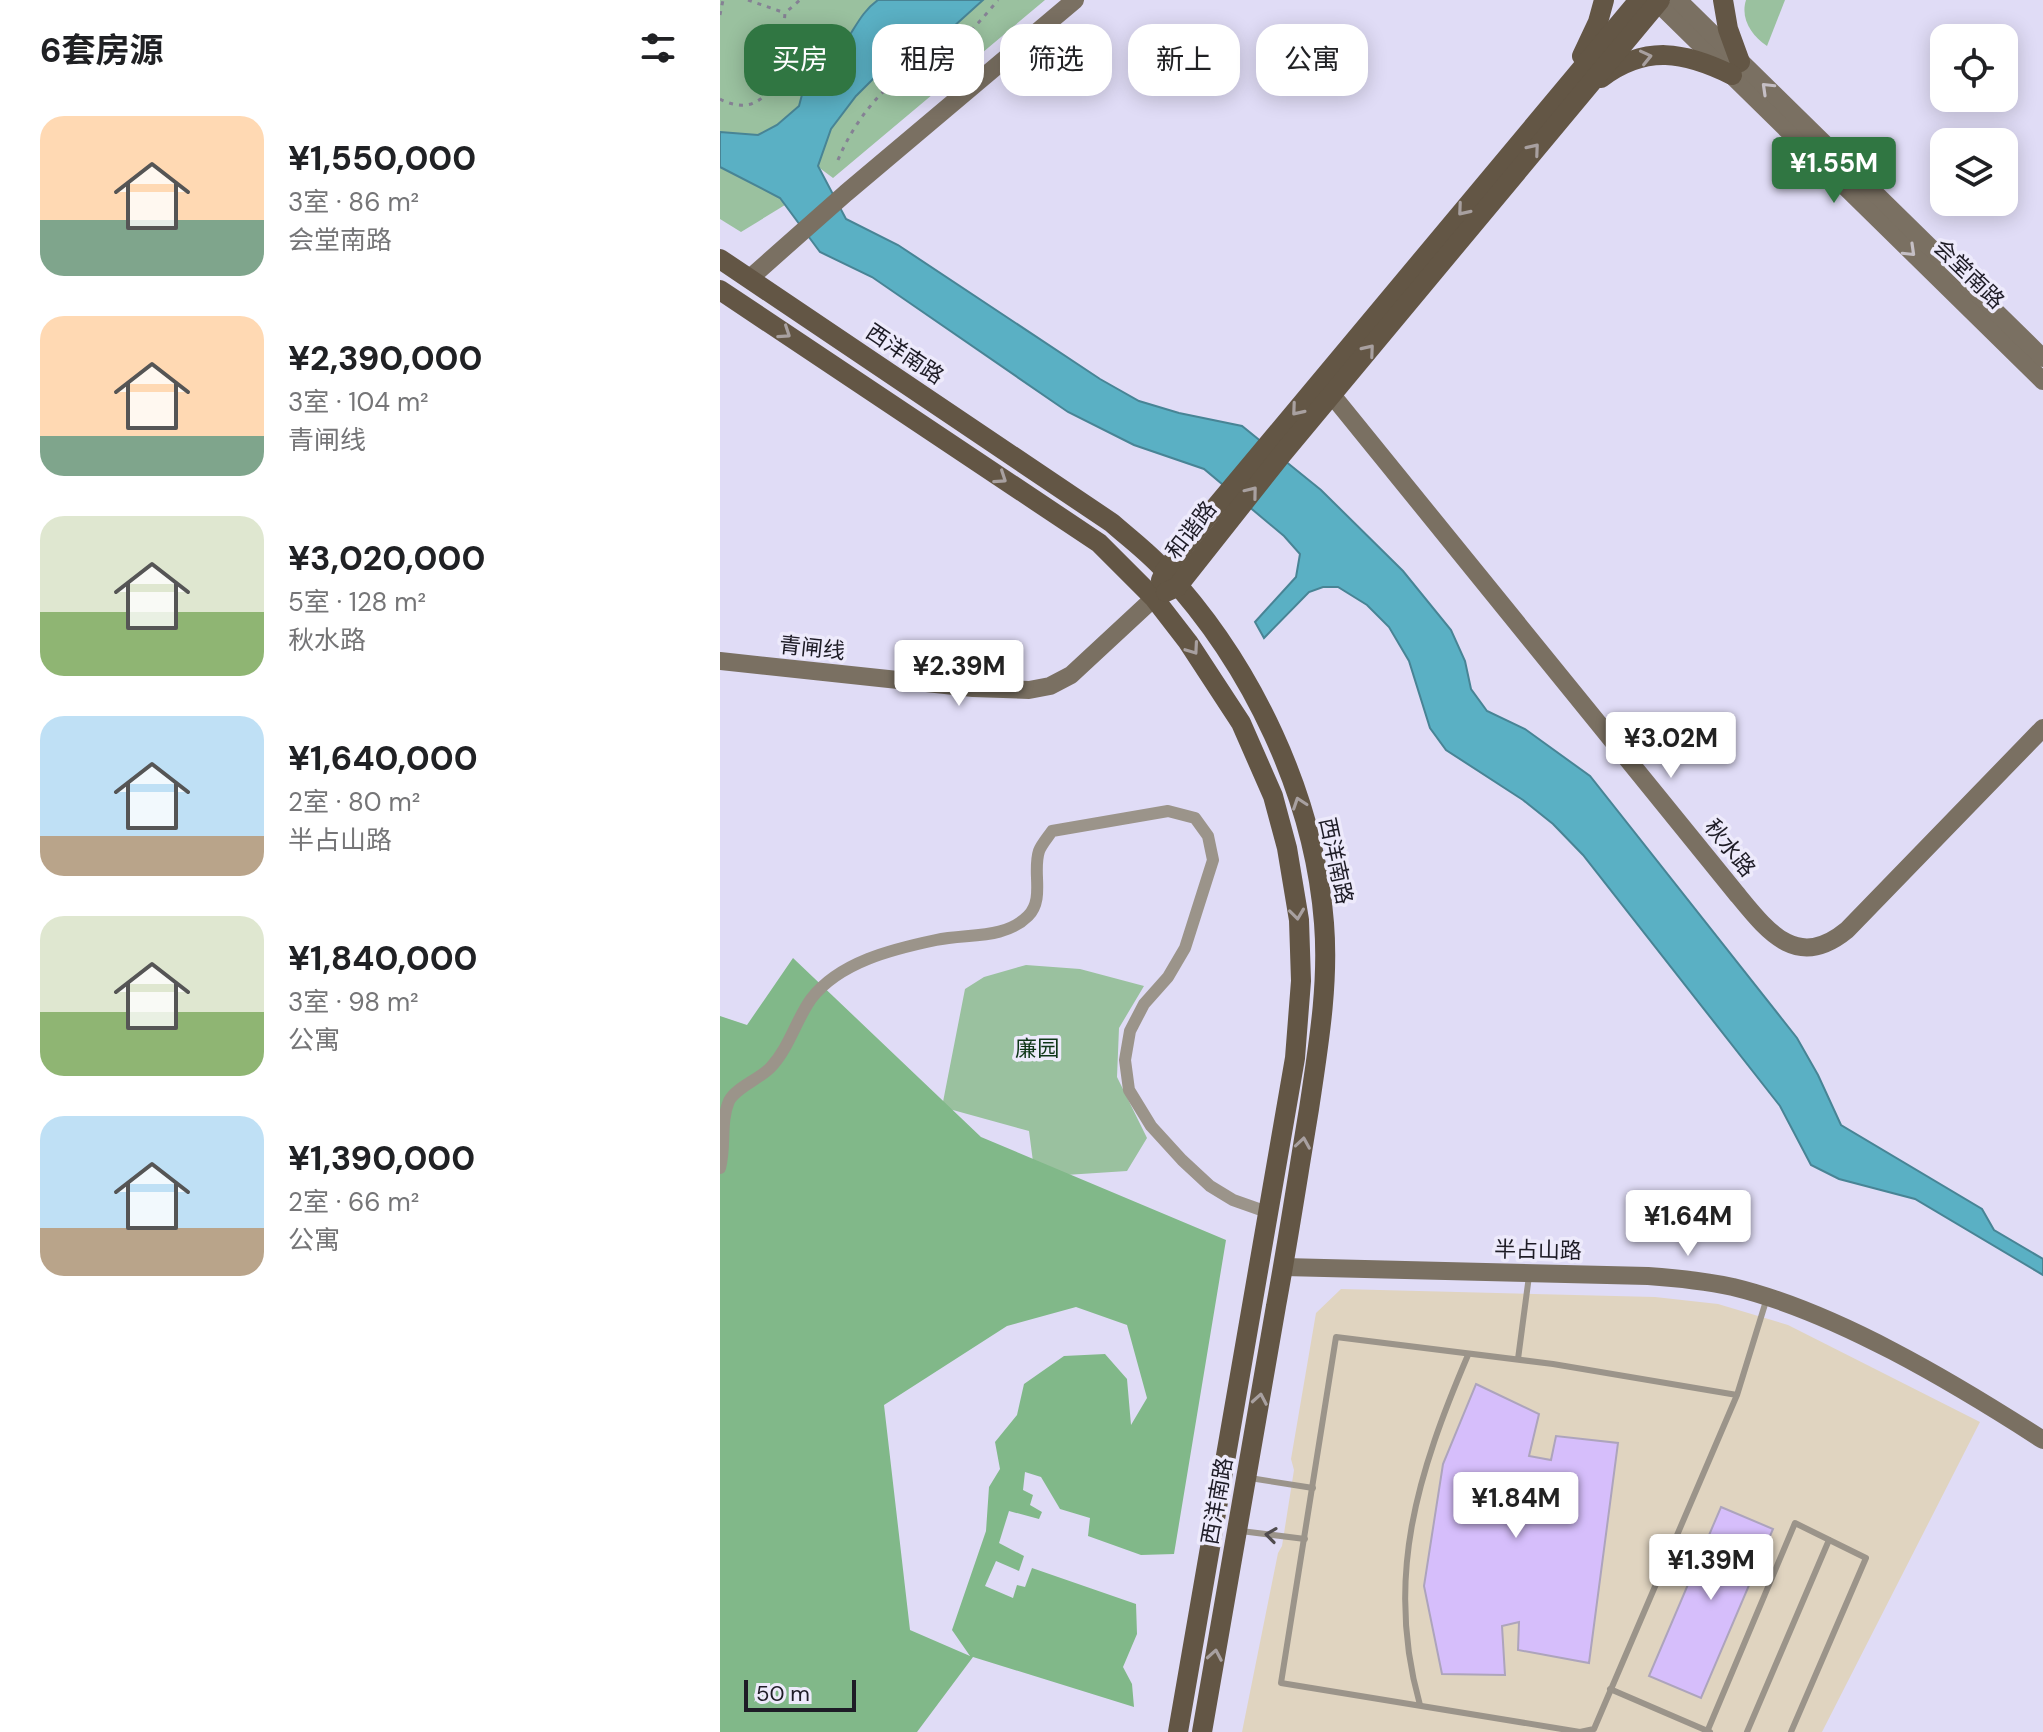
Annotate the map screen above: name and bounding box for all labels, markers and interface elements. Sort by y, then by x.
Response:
chip: 买房 [744,24,856,96]
chip: 租房 [872,24,984,96]
chip: 筛选 [1000,24,1112,96]
chip: 新上 [1128,24,1240,96]
chip: 公寓 [1256,24,1368,96]
map controls [1930,24,2018,216]
button: locate [1930,24,2018,112]
icon: filters [636,26,680,70]
text: 6套房源 [40,28,164,73]
one-way arrow [1639,50,1652,67]
one-way arrow [1762,83,1776,97]
button: layers [1930,128,2018,216]
text: ¥1,550,000 [288,136,476,181]
pin: ¥1.55M [1769,137,1899,205]
one-way arrow [1524,144,1539,159]
text: ¥1.55M [1790,146,1878,180]
icon: home [104,148,200,244]
text: 3室 · 86 m² [288,185,419,219]
one-way arrow [1458,201,1473,215]
text: 会堂南路 [288,223,392,257]
street label: 会堂南路 [1927,233,2011,315]
one-way arrow [1901,242,1915,256]
street label: 西洋南路 [860,317,950,391]
one-way arrow [776,323,791,338]
text: ¥2,390,000 [288,336,482,381]
one-way arrow [1359,345,1374,359]
icon: home [104,348,200,444]
text: 3室 · 104 m² [288,385,429,419]
one-way arrow [1292,401,1307,415]
text: 青闸线 [288,423,366,457]
one-way arrow [992,468,1007,483]
one-way arrow [1242,486,1256,501]
street label: 和谐路 [1159,495,1223,565]
text: ¥3,020,000 [288,536,485,581]
icon: home [104,548,200,644]
text: 5室 · 128 m² [288,585,426,619]
text: 秋水路 [288,623,366,657]
street label: 青闸线 [778,630,846,666]
pin: ¥2.39M [894,640,1024,708]
one-way arrow [1183,641,1198,655]
text: ¥2.39M [912,649,1006,683]
pin: ¥3.02M [1606,712,1736,780]
text: ¥3.02M [1624,721,1718,755]
text: ¥1,640,000 [288,736,478,781]
icon: home [104,748,200,844]
text: 2室 · 80 m² [288,785,420,819]
one-way arrow [1292,797,1308,811]
street label: 秋水路 [1698,813,1762,883]
street label: 西洋南路 [1313,815,1359,907]
text: 半占山路 [288,823,392,857]
one-way arrow [1289,908,1306,921]
text: ¥1,840,000 [288,936,478,981]
icon: home [104,948,200,1044]
text: 3室 · 98 m² [288,985,419,1019]
text: 公寓 [288,1023,340,1057]
park label: 廉园 [1015,1034,1059,1063]
text: ¥1,390,000 [288,1136,475,1181]
one-way arrow [1294,1136,1311,1149]
icon: home [104,1148,200,1244]
text: 2室 · 66 m² [288,1185,419,1219]
pin: ¥1.64M [1623,1190,1753,1258]
text: ¥1.64M [1644,1199,1732,1233]
text: 公寓 [288,1223,340,1257]
street label: 半占山路 [1494,1235,1582,1265]
one-way arrow [1250,1392,1267,1406]
street label: 西洋南路 [1195,1455,1239,1547]
pin: ¥1.84M [1451,1472,1581,1540]
text: ¥1.84M [1471,1481,1561,1515]
one-way arrow [1264,1526,1277,1543]
pin: ¥1.39M [1646,1534,1776,1602]
text: ¥1.39M [1667,1543,1755,1577]
one-way arrow [1206,1648,1223,1662]
scale bar [744,1676,856,1712]
text: 50 m [756,1679,810,1708]

